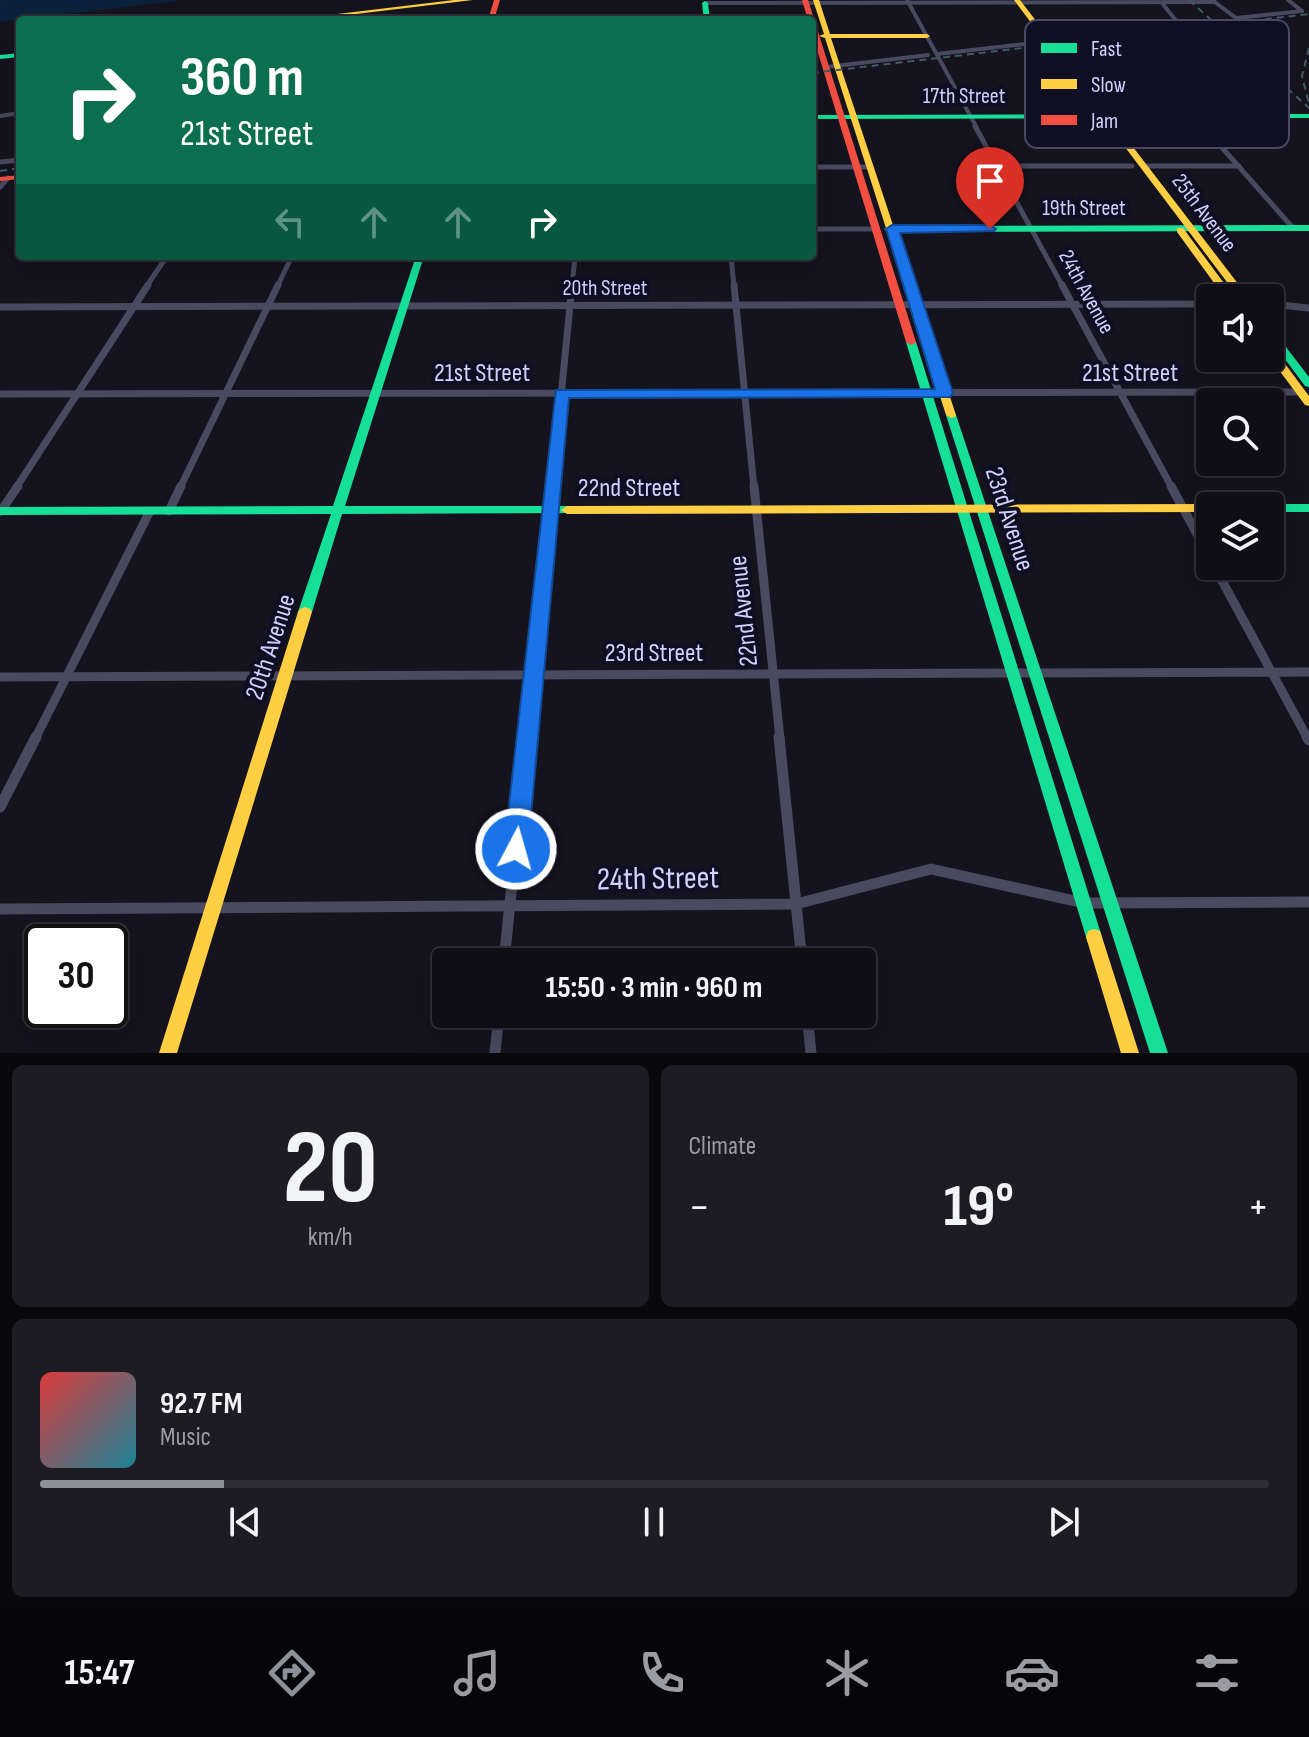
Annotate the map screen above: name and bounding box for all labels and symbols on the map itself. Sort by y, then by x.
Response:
legend [1025,20,1289,148]
text: Fast [1091,36,1122,63]
text: Slow [1091,72,1126,99]
street label: 17th Street [923,83,1006,110]
text: Jam [1090,108,1118,135]
pin [956,147,1024,229]
street label: 25th Avenue [1166,168,1242,258]
street label: 19th Street [1042,195,1126,222]
street label: 24th Avenue [1052,245,1120,339]
street label: 20th Street [563,275,648,302]
street label: 21st Street [434,358,530,389]
street label: 21st Street [1082,358,1178,389]
street label: 23rd Avenue [978,463,1040,575]
street label: 22nd Street [578,473,680,504]
street label: 22nd Avenue [723,554,765,668]
street label: 20th Avenue [239,590,303,704]
street label: 23rd Street [605,638,703,669]
position arrow [474,807,558,891]
street label: 24th Street [596,858,720,900]
speed limit sign: 30 [24,924,128,1028]

